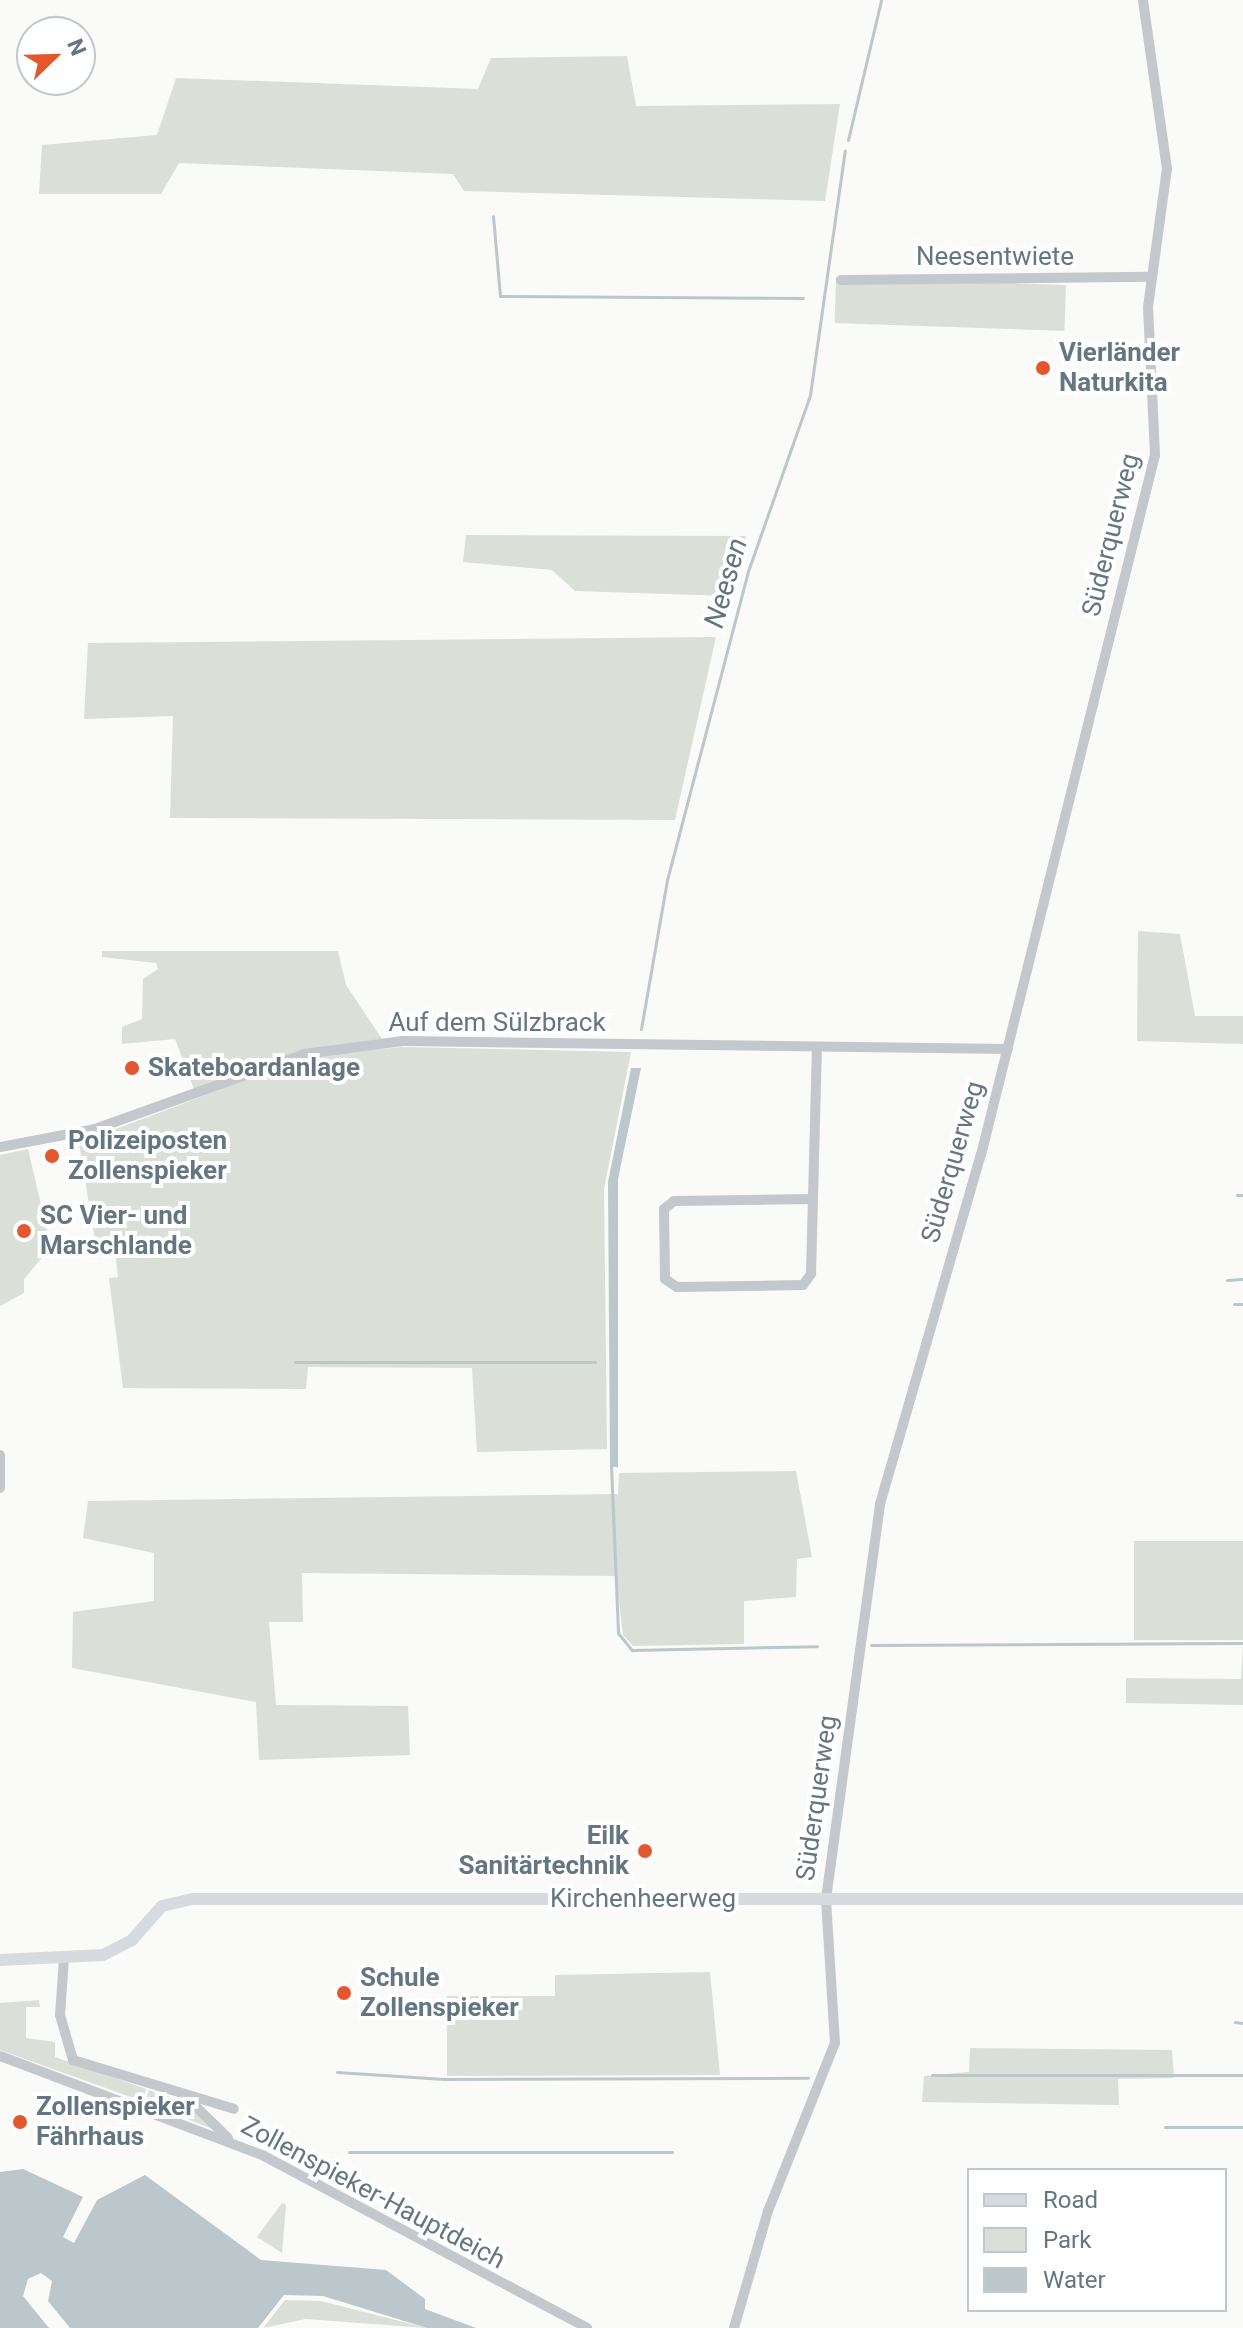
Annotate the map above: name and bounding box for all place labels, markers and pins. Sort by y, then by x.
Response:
place label: Vierländer Naturkita [1059,337,1180,398]
marker: Vierländer Naturkita [1034,359,1052,377]
place label: Skateboardanlage [148,1052,360,1084]
marker: Skateboardanlage [123,1059,141,1077]
place label: Polizeiposten Zollenspieker [68,1125,227,1186]
marker: Polizeiposten Zollenspieker [43,1147,61,1165]
place label: SC Vier- und Marschlande [40,1200,192,1262]
marker: SC Vier- und Marschlande [15,1222,33,1240]
place label: Eilk Sanitärtechnik [458,1820,629,1882]
marker: Eilk Sanitärtechnik [636,1842,654,1860]
place label: Schule Zollenspieker [360,1962,519,2024]
marker: Schule Zollenspieker [335,1984,353,2002]
place label: Zollenspieker Fährhaus [36,2091,195,2152]
marker: Zollenspieker Fährhaus [11,2113,29,2131]

